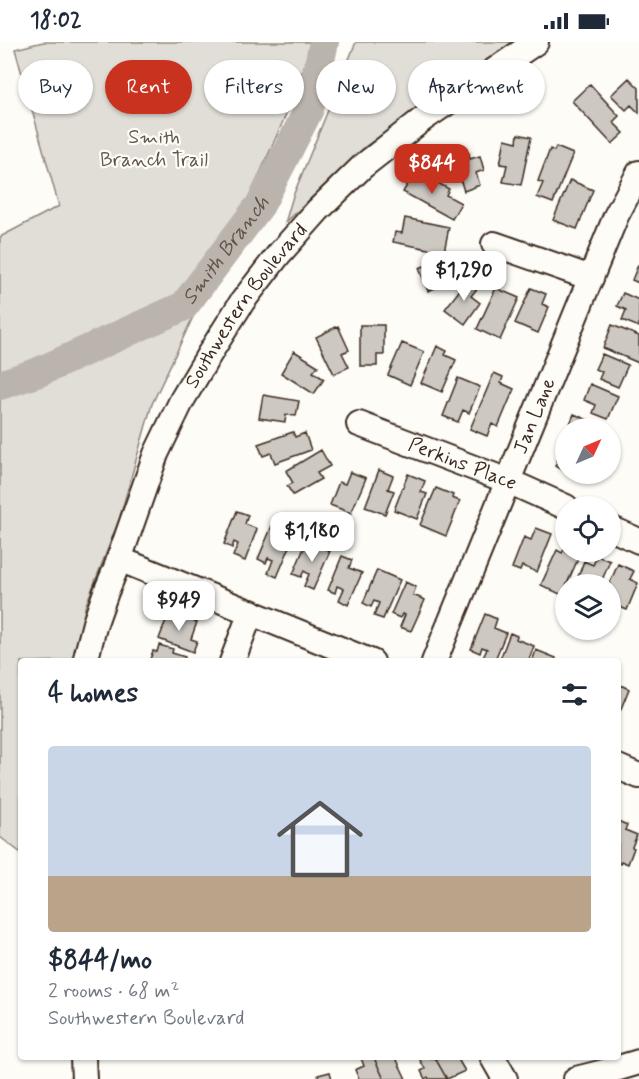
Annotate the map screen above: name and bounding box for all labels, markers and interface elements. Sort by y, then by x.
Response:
text: 18:02 [30,7,82,35]
chip: Buy [18,60,93,114]
chip: Rent [105,60,192,114]
chip: Filters [204,60,304,114]
chip: New [316,60,396,114]
chip: Apartment [408,60,545,114]
park label: Smith Branch Trail [100,124,208,174]
pin: $844 [396,144,468,195]
text: $844 [409,150,455,177]
water label: Smith Branch [176,190,276,311]
street label: Southwestern Boulevard [178,217,314,393]
pin: $1,290 [415,251,513,302]
text: $1,290 [435,257,493,284]
street label: Jan Lane [507,374,562,458]
north arrow [555,418,621,484]
map controls [555,418,621,640]
street label: Perkins Place [405,431,521,497]
button: locate [555,496,621,562]
pin: $1,180 [263,512,361,563]
text: $1,180 [284,518,340,545]
button: layers [555,574,621,640]
pin: $949 [143,581,215,632]
text: $949 [157,587,201,614]
text: 4 homes [48,677,138,711]
icon: filters [558,678,591,711]
icon: home [266,785,374,893]
text: $844/mo [48,944,152,978]
text: 2 rooms · 68 m² [48,978,179,1005]
text: Southwestern Boulevard [48,1005,245,1032]

